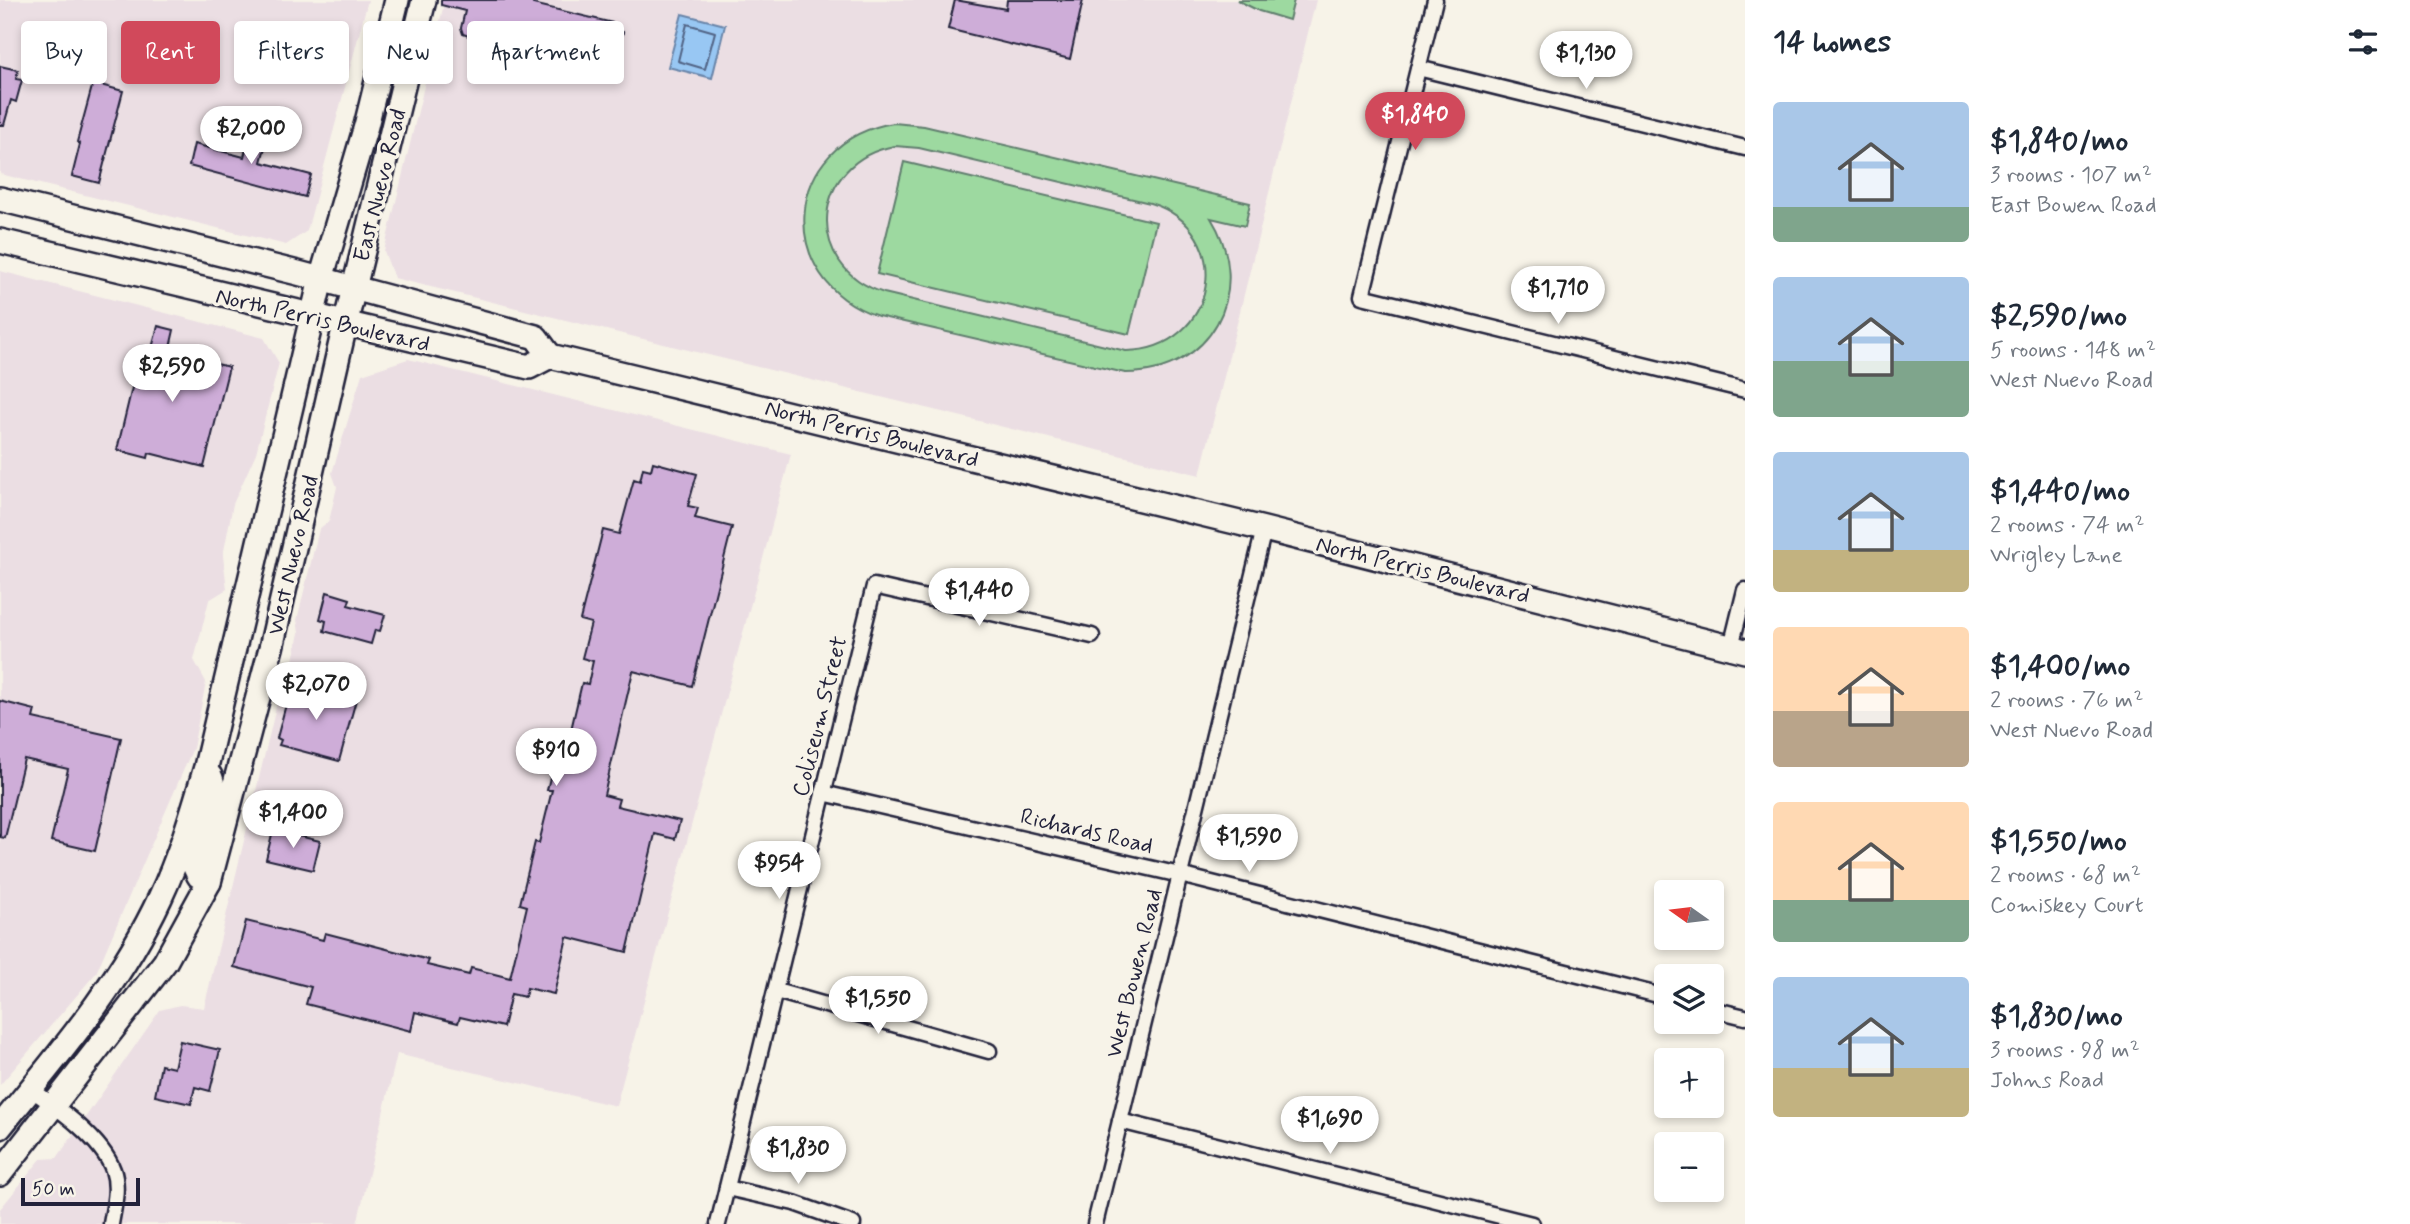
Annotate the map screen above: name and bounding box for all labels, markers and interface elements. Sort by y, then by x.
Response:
chip: Buy [21,21,107,84]
chip: Rent [121,21,220,84]
chip: Filters [234,21,349,84]
chip: New [363,21,453,84]
chip: Apartment [467,21,624,84]
text: 14 homes [1773,23,1891,62]
icon: filters [2344,23,2382,61]
pin: $1,130 [1529,32,1643,91]
text: $1,130 [1556,39,1616,69]
pin: $1,840 [1358,92,1472,152]
text: $1,840 [1381,100,1449,130]
pin: $2,000 [194,106,308,166]
street label: East Nuevo Road [347,106,414,265]
text: $2,000 [216,114,286,144]
text: $1,840/mo [1990,122,2128,161]
icon: home [1829,130,1913,214]
text: 3 rooms · 107 m² [1990,161,2152,191]
text: East Bowen Road [1990,191,2156,221]
pin: $1,710 [1501,266,1615,326]
text: $1,710 [1527,274,1589,304]
street label: North Perris Boulevard [212,282,433,360]
text: $2,590/mo [1990,297,2127,336]
icon: home [1829,305,1913,389]
text: 5 rooms · 148 m² [1990,336,2156,366]
pin: $2,590 [115,344,229,404]
text: $2,590 [139,352,206,382]
text: West Nuevo Road [1990,366,2153,396]
street label: North Perris Boulevard [762,394,981,476]
text: $1,440/mo [1990,472,2130,511]
street label: West Nuevo Road [261,473,327,638]
icon: home [1829,480,1913,564]
text: 2 rooms · 74 m² [1990,511,2145,541]
street label: North Perris Boulevard [1313,530,1532,612]
text: Wrigley Lane [1990,541,2122,571]
pin: $1,440 [922,568,1036,628]
text: $1,440 [944,576,1014,606]
street label: Coliseum Street [786,633,855,800]
text: $1,400/mo [1990,647,2130,686]
icon: home [1829,655,1913,739]
pin: $2,070 [259,662,373,722]
text: $2,070 [282,670,350,700]
text: 2 rooms · 76 m² [1990,686,2143,716]
text: West Nuevo Road [1990,716,2153,746]
pin: $910 [515,728,597,788]
text: $910 [532,736,580,766]
pin: $1,400 [236,790,350,850]
text: $1,400 [258,798,328,828]
street label: Richards Road [1017,802,1156,862]
pin: $1,590 [1192,814,1306,874]
text: $1,590 [1216,822,1282,852]
text: $1,550/mo [1990,822,2127,861]
icon: home [1829,830,1913,914]
pin: $954 [738,842,820,901]
text: $954 [754,849,804,879]
text: 2 rooms · 68 m² [1990,861,2141,891]
north arrow [1654,880,1724,950]
map controls [1654,880,1724,1202]
street label: West Bowen Road [1099,886,1170,1061]
text: Comiskey Court [1990,891,2144,921]
button: layers [1654,964,1724,1034]
pin: $1,550 [821,976,935,1036]
text: $1,550 [845,984,911,1014]
text: $1,830/mo [1990,997,2123,1036]
icon: home [1829,1005,1913,1089]
text: 3 rooms · 98 m² [1990,1036,2140,1066]
button: + [1654,1048,1724,1118]
text: Johns Road [1990,1066,2104,1096]
pin: $1,690 [1273,1096,1387,1156]
text: $1,690 [1297,1104,1363,1134]
pin: $1,830 [741,1126,855,1186]
button: − [1654,1132,1724,1202]
text: $1,830 [766,1134,830,1164]
scale bar [21,1175,140,1207]
text: 50 m [32,1177,75,1202]

